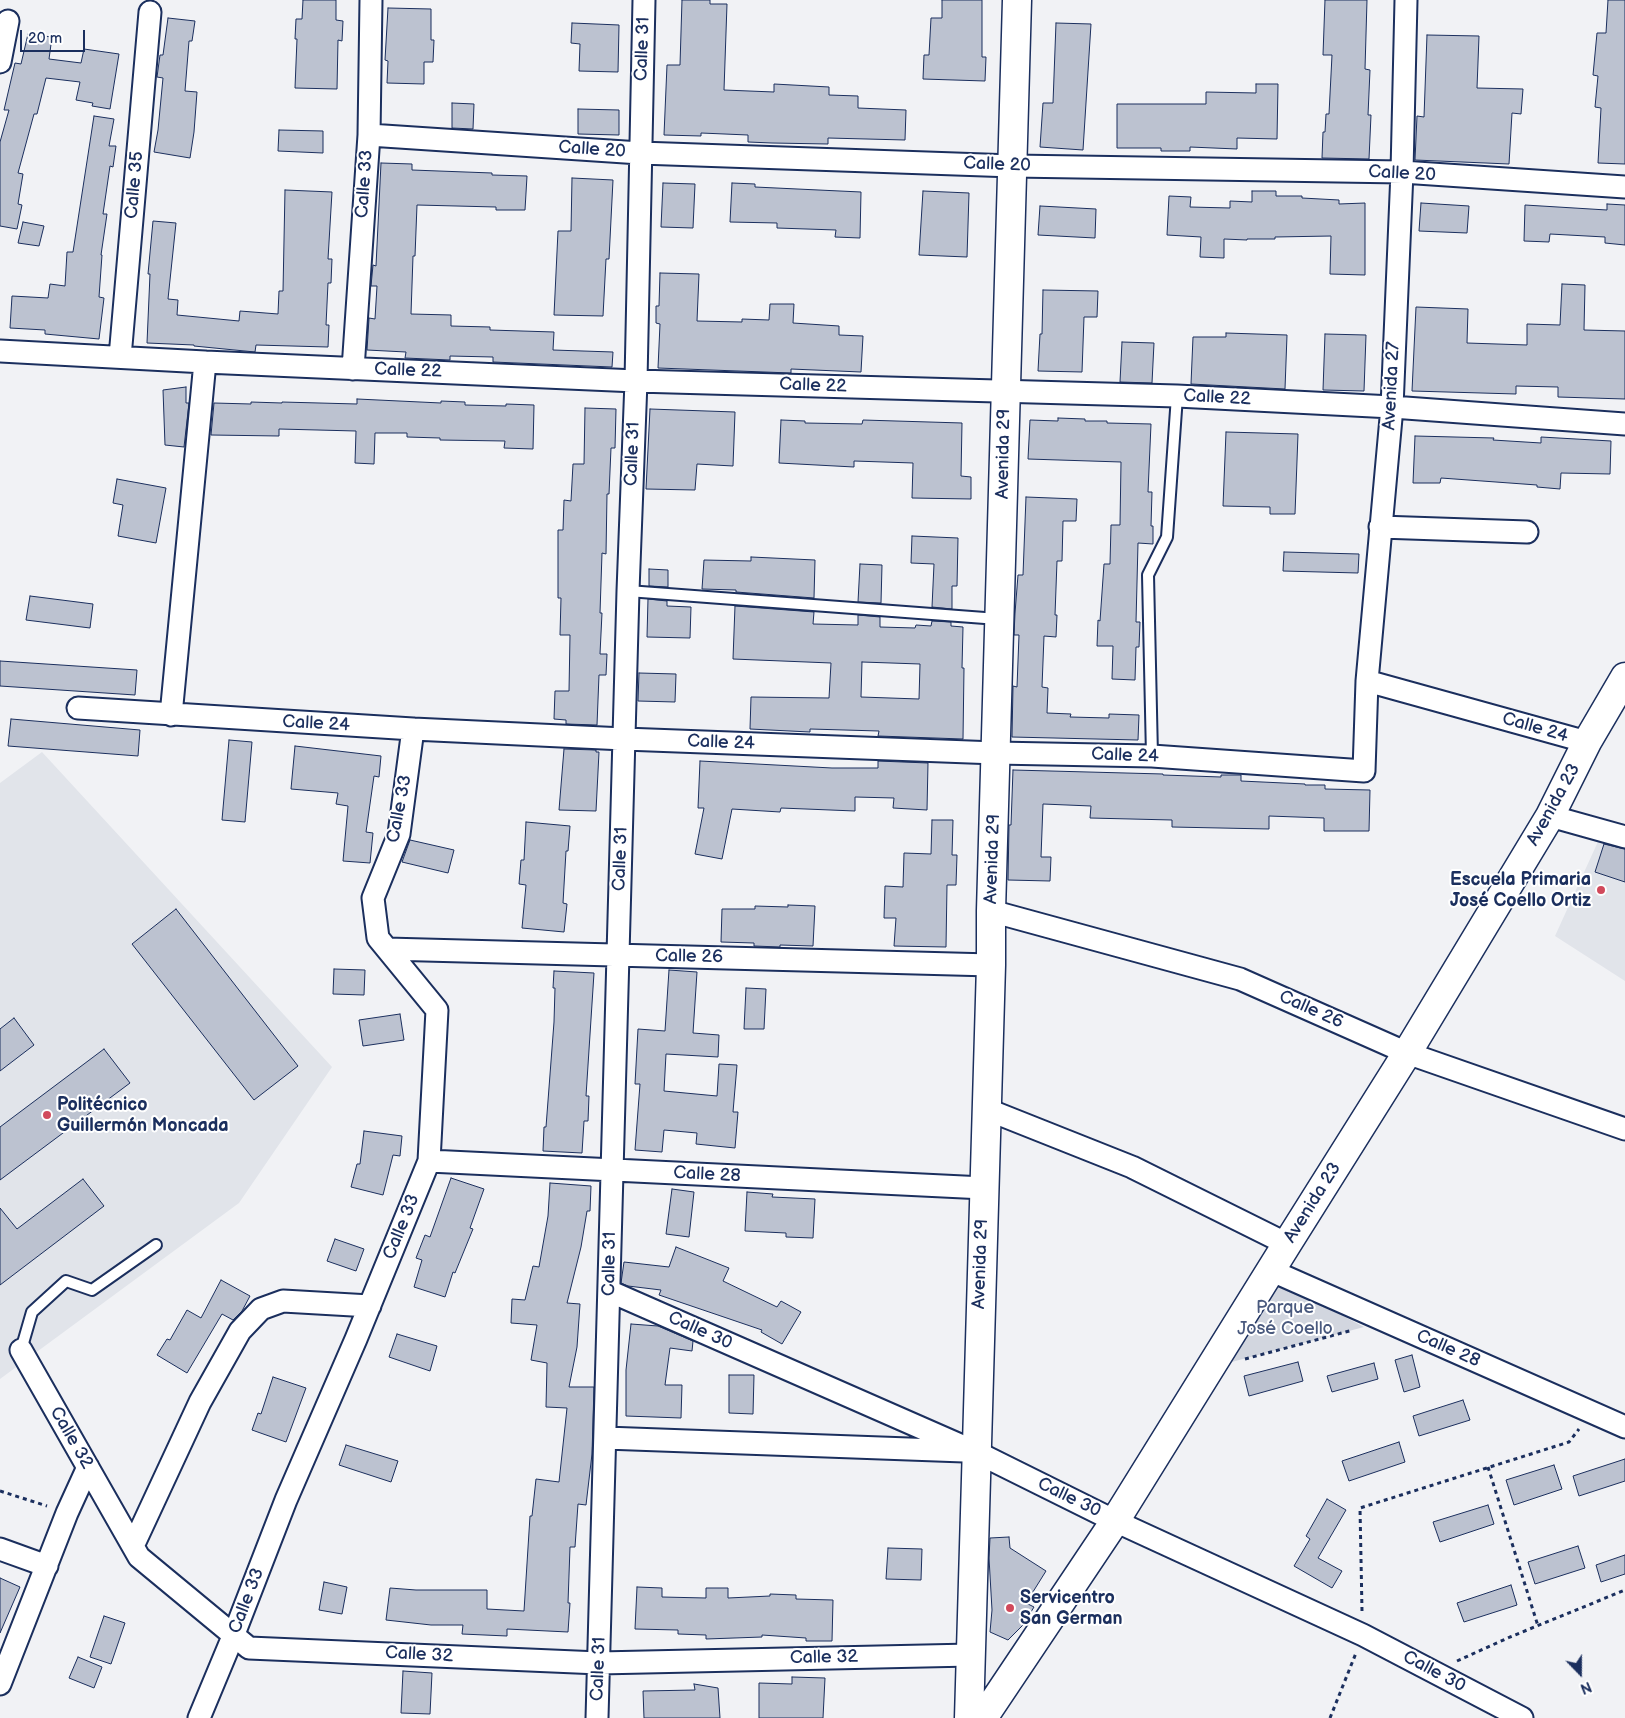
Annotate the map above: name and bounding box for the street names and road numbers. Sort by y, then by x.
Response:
street label: Calle 31 [631,16,655,82]
street label: Calle 20 [558,137,626,163]
street label: Calle 33 [352,149,378,219]
street label: Calle 35 [121,150,149,220]
street label: Calle 20 [963,153,1031,177]
street label: Calle 20 [1368,161,1436,187]
street label: Avenida 27 [1379,341,1405,431]
street label: Calle 22 [374,359,442,383]
street label: Calle 22 [779,374,847,398]
street label: Calle 22 [1183,385,1251,411]
street label: Avenida 29 [992,409,1016,499]
street label: Calle 31 [621,421,645,487]
street label: Calle 24 [1499,708,1571,748]
street label: Calle 24 [282,711,350,737]
street label: Calle 24 [687,731,755,755]
street label: Calle 24 [1091,744,1159,768]
street label: Avenida 23 [1523,760,1585,850]
street label: Calle 33 [383,773,417,845]
street label: Avenida 29 [981,813,1005,905]
street label: Calle 31 [609,826,633,892]
street label: Calle 26 [655,946,723,968]
street label: Calle 26 [1276,986,1346,1034]
street label: Avenida 23 [1280,1159,1346,1247]
street label: Calle 28 [673,1162,741,1188]
street label: Calle 33 [379,1191,425,1263]
street label: Avenida 29 [969,1218,993,1310]
street label: Calle 31 [599,1232,621,1296]
street label: Calle 30 [665,1307,735,1355]
street label: Calle 28 [1413,1325,1483,1373]
street label: Calle 32 [45,1403,97,1473]
street label: Calle 30 [1034,1473,1104,1523]
street label: Calle 33 [225,1565,269,1637]
street label: Calle 31 [587,1636,611,1702]
street label: Calle 32 [384,1642,454,1668]
street label: Calle 30 [1399,1646,1469,1698]
street label: Calle 32 [790,1647,858,1669]

